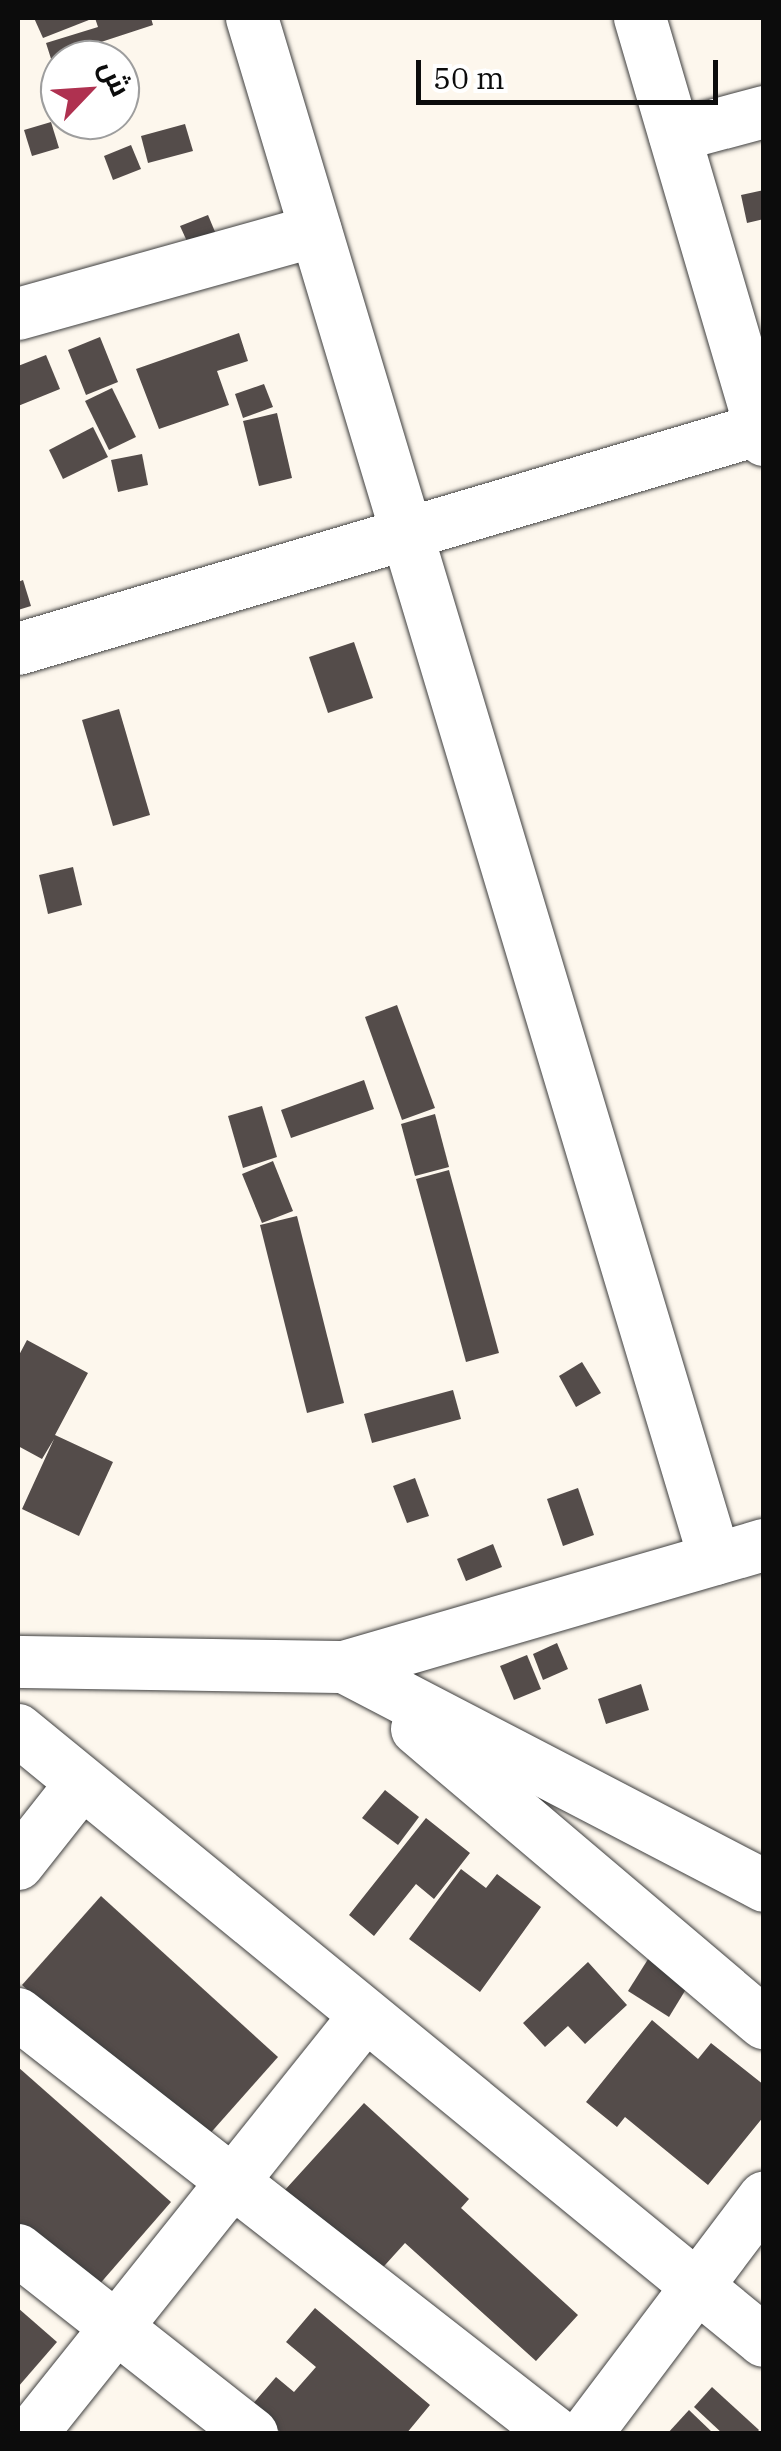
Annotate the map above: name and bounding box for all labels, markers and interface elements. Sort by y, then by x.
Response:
north arrow [40,40,140,140]
scale bar [421,40,724,102]
text: ش [91,54,140,102]
text: 50 m [433,58,505,97]

